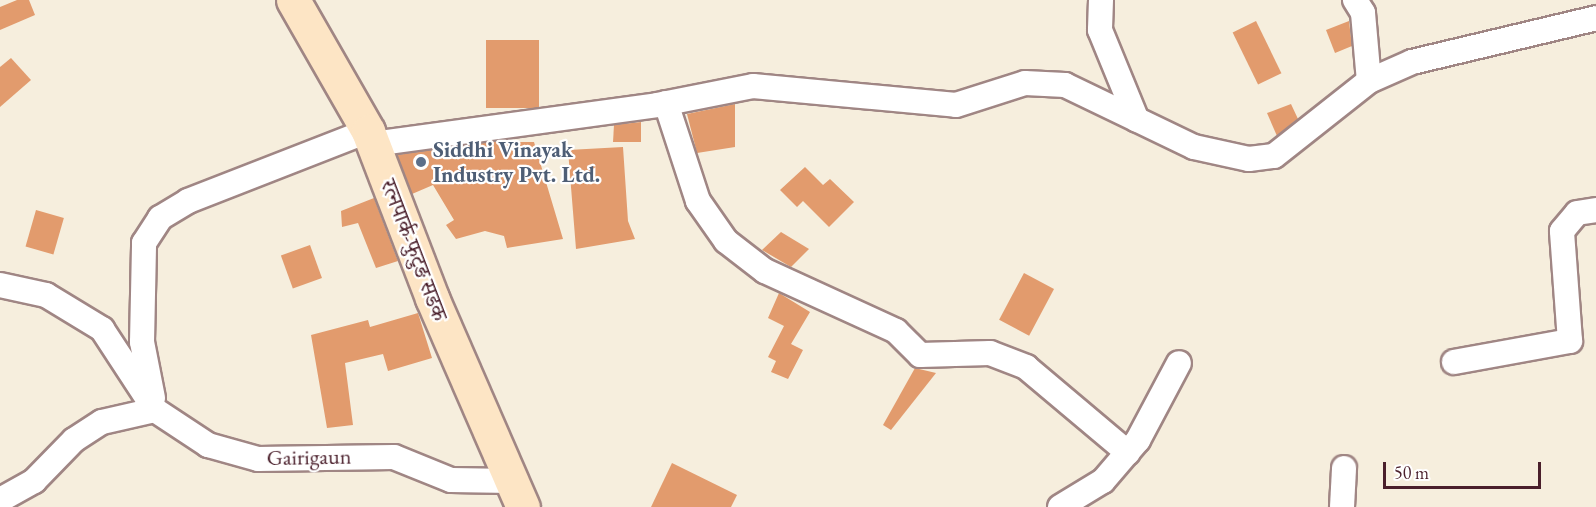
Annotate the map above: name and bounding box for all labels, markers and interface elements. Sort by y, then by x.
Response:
place label: Siddhi Vinayak Industry Pvt. Ltd. [433,136,600,188]
marker: Siddhi Vinayak Industry Pvt. Ltd. [414,155,428,169]
street label: रत्नपार्क-फुटुङ सडक [375,175,453,325]
street label: Gairigaun [267,443,351,471]
scale bar [1386,450,1544,488]
text: 50 m [1394,461,1429,484]

